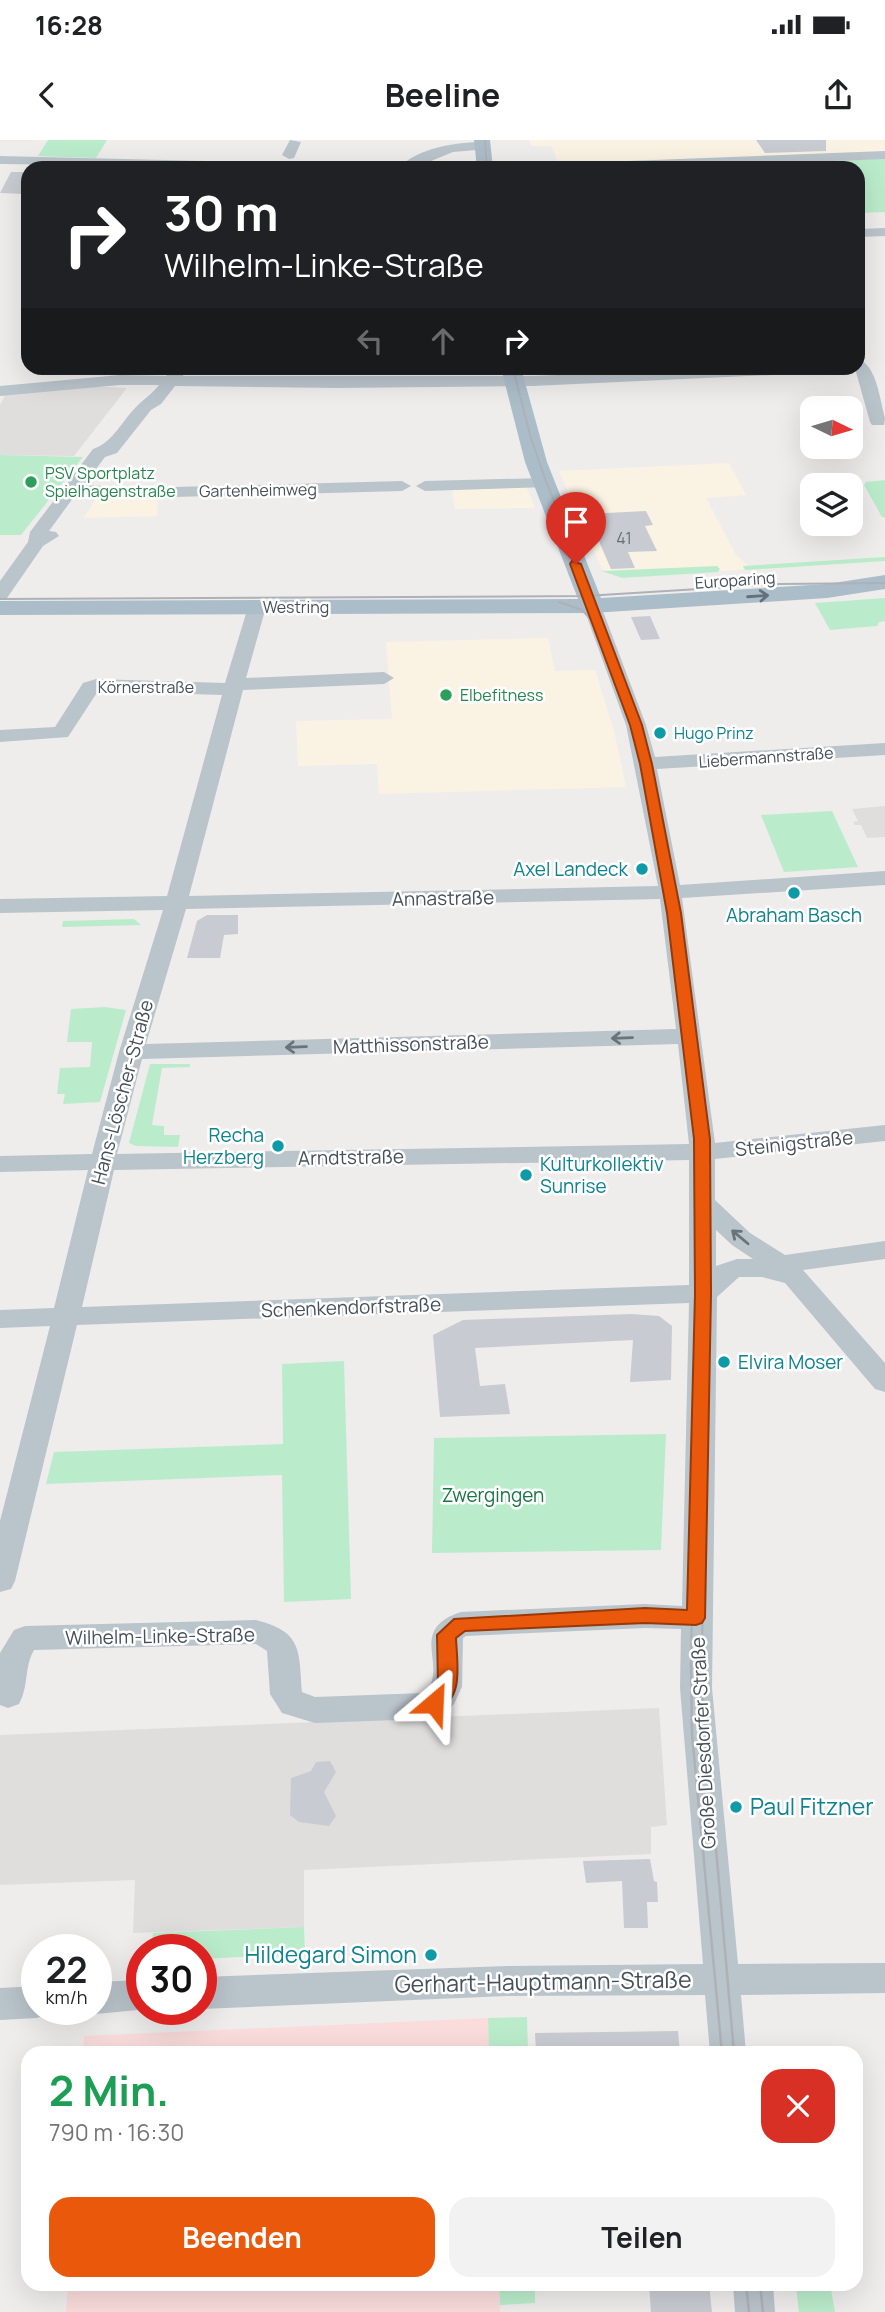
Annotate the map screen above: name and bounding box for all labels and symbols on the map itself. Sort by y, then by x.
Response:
north arrow [800,396,863,458]
place label: PSV Sportplatz Spielhagenstraße [45,462,176,502]
marker: PSV Sportplatz Spielhagenstraße [23,474,39,490]
street label: Gartenheimweg [199,478,317,502]
pin [546,492,606,564]
house number: 41 [616,527,632,549]
street label: Europaring [694,566,776,594]
one-way arrow [746,589,769,602]
street label: Westring [263,596,329,618]
street label: Körnerstraße [98,676,194,698]
place label: Elbefitness [460,684,543,706]
marker: Elbefitness [438,687,454,703]
place label: Hugo Prinz [674,722,754,744]
marker: Hugo Prinz [652,725,668,741]
street label: Liebermannstraße [698,741,834,773]
place label: Axel Landeck [513,856,629,882]
marker: Axel Landeck [634,861,650,877]
street label: Annastraße [392,884,494,912]
marker: Abraham Basch [786,885,802,901]
place label: Abraham Basch [726,902,862,928]
street label: Hans-Löscher-Straße [85,997,159,1187]
street label: Matthissonstraße [333,1028,489,1060]
one-way arrow [610,1031,633,1045]
one-way arrow [285,1041,308,1054]
place label: Recha Herzberg [183,1122,264,1170]
street label: Steinigstraße [734,1124,854,1162]
marker: Recha Herzberg [270,1138,286,1154]
street label: Arndtstraße [298,1143,404,1171]
place label: Kulturkollektiv Sunrise [540,1151,664,1199]
marker: Kulturkollektiv Sunrise [518,1167,534,1183]
one-way arrow [731,1229,749,1245]
street label: Schenkendorfstraße [261,1291,441,1323]
place label: Elvira Moser [738,1349,843,1375]
marker: Elvira Moser [716,1354,732,1370]
park label: Zwergingen [442,1482,544,1508]
street label: Wilhelm-Linke-Straße [65,1621,255,1651]
street label: Große Diesdorfer Straße [684,1636,722,1850]
position arrow [397,1666,471,1740]
place label: Paul Fitzner [750,1790,873,1822]
marker: Paul Fitzner [728,1799,744,1815]
speed limit sign: 30 [126,1934,217,2025]
place label: Hildegard Simon [245,1938,417,1970]
marker: Hildegard Simon [423,1947,439,1963]
street label: Gerhart-Hauptmann-Straße [394,1962,692,2000]

